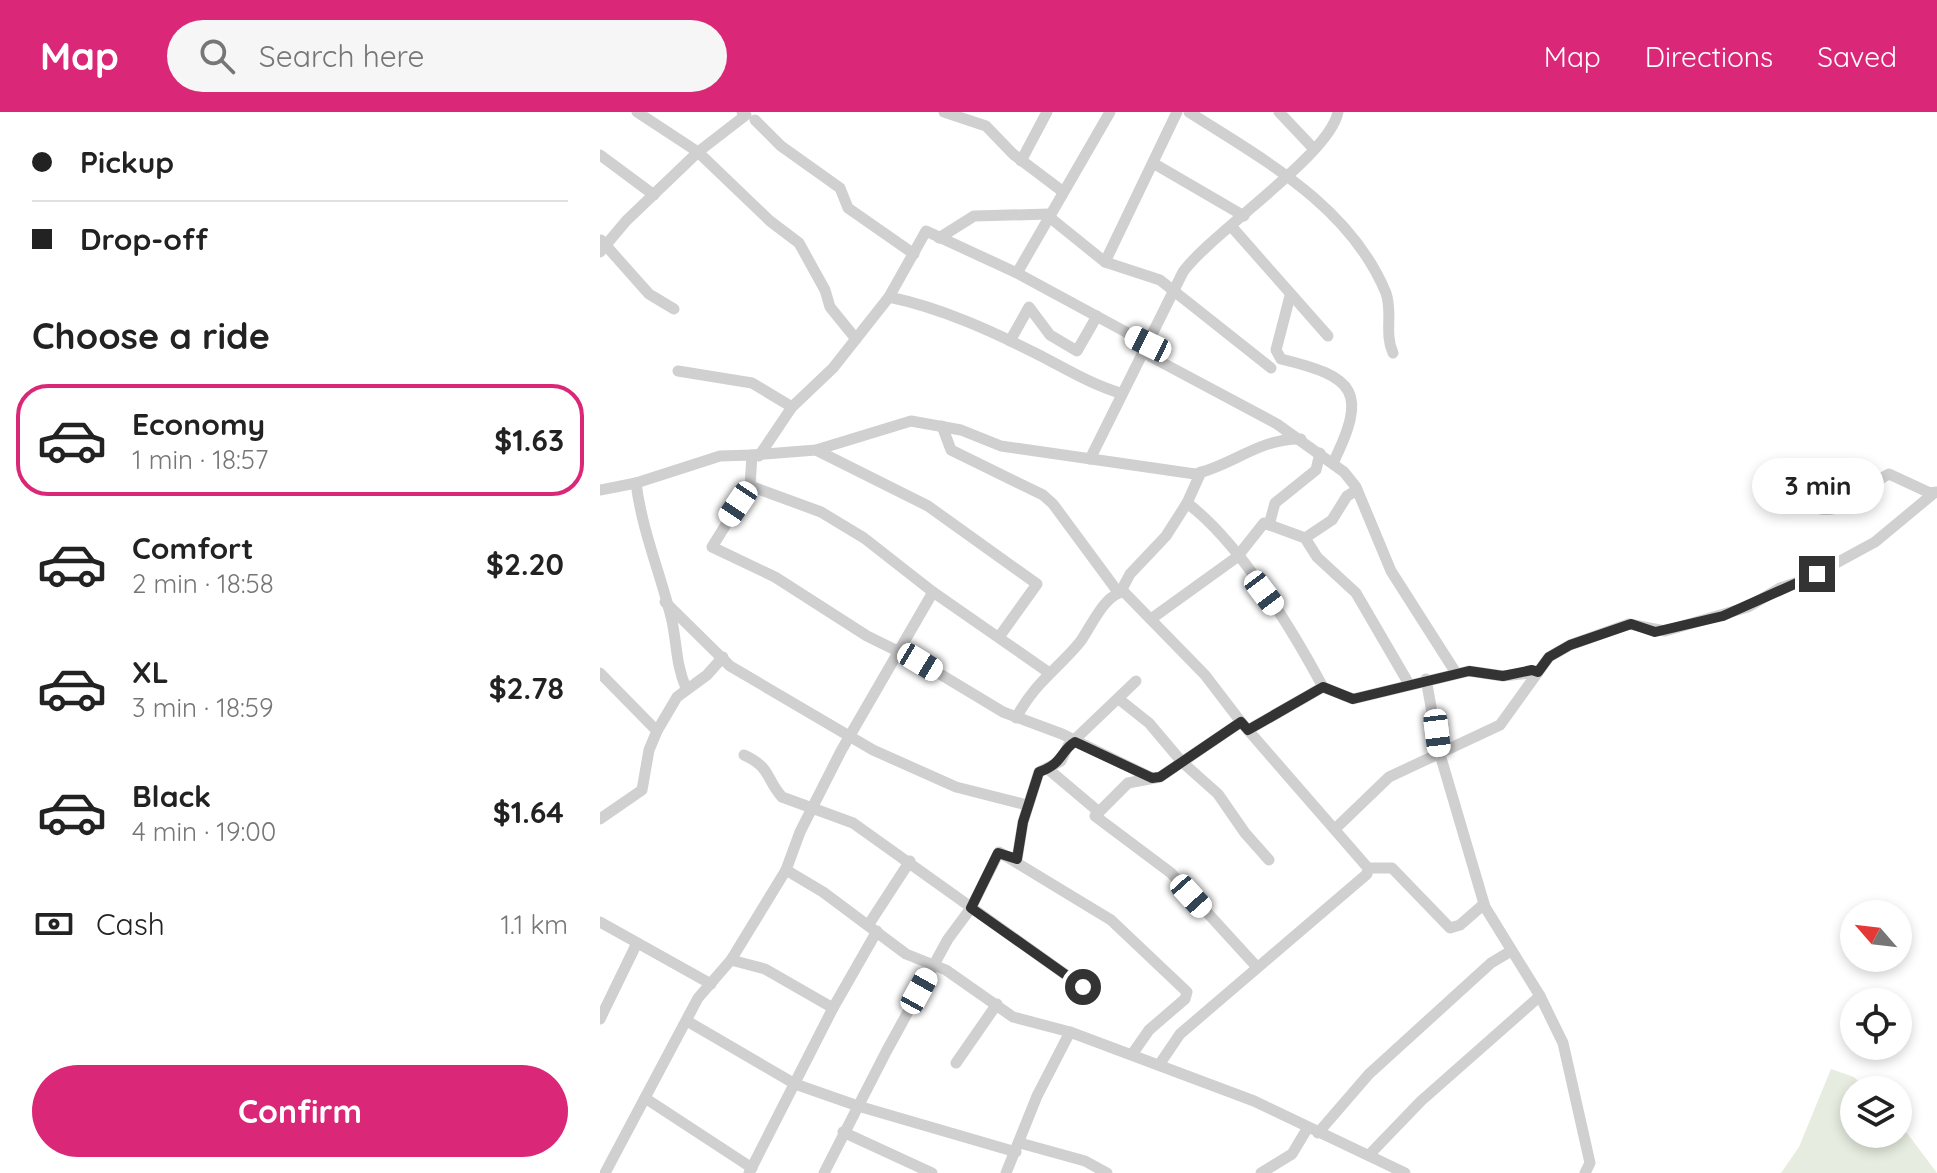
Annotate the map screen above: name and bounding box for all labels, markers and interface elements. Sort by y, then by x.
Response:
search box [167,20,727,92]
text: Map [40,32,119,80]
icon: search [195,34,239,78]
text: Search here [259,37,424,75]
text: Map [1544,39,1601,74]
text: Directions [1645,39,1773,74]
text: Saved [1817,39,1897,74]
text: Pickup [80,143,174,181]
text: Drop-off [80,220,208,258]
text: Choose a ride [32,313,270,358]
car [1121,323,1175,365]
icon: car [36,404,108,476]
text: Economy [132,405,265,443]
text: $1.63 [494,421,564,459]
text: 1 min · 18:57 [132,443,268,476]
callout: 3 min [1751,458,1883,514]
text: 3 min [1785,469,1851,502]
car [715,477,761,531]
icon: car [36,528,108,600]
text: Comfort [132,529,253,567]
text: $2.20 [486,545,564,583]
route end [1799,556,1835,592]
text: 2 min · 18:58 [132,567,274,600]
car [1240,567,1288,619]
car [893,639,947,685]
icon: car [36,652,108,724]
text: XL [132,653,169,691]
text: $2.78 [489,669,564,707]
text: 3 min · 18:59 [132,691,274,724]
car [1422,708,1452,758]
icon: car [36,776,108,848]
text: Black [132,777,211,815]
text: $1.64 [493,793,564,831]
text: 4 min · 19:00 [132,815,276,848]
car [1166,870,1216,922]
north arrow [1840,900,1912,972]
map controls [1840,900,1912,1148]
icon: cash [32,902,76,946]
text: Cash [96,905,165,943]
text: 1.1 km [500,908,568,941]
car [897,964,941,1018]
route start [1065,969,1101,1005]
button: locate [1840,988,1912,1060]
button: Confirm [32,1065,568,1157]
button: layers [1840,1076,1912,1148]

